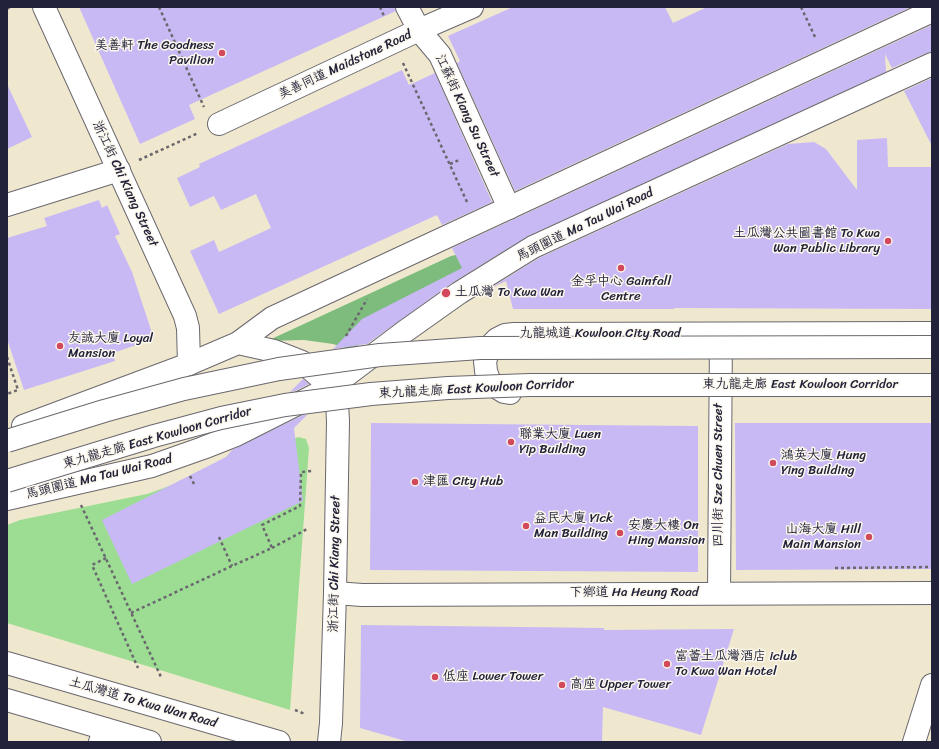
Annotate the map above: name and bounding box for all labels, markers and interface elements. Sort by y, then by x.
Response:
street label: 美善同道 Maidstone Road [276,27,414,103]
place label: 美善軒 The Goodness Pavilion [95,38,214,69]
marker: 美善軒 The Goodness Pavilion [217,48,227,58]
street label: 江蘇街 Kiang Su Street [432,52,502,180]
street label: 浙江街 Chi Kiang Street [89,119,161,249]
street label: 馬頭圍道 Ma Tau Wai Road [514,185,656,265]
place label: 土瓜灣公共圖書館 To Kwa Wan Public Library [733,226,880,257]
marker: 土瓜灣公共圖書館 To Kwa Wan Public Library [883,236,893,246]
marker: 金孚中心 Gainfall Centre [616,263,626,273]
place label: 金孚中心 Gainfall Centre [571,274,671,305]
place label: 土瓜灣 To Kwa Wan [455,285,564,301]
marker: 土瓜灣 To Kwa Wan [440,287,452,299]
street label: 九龍城道 Kowloon City Road [519,326,681,342]
place label: 友誠大廈 Loyal Mansion [68,331,153,362]
marker: 友誠大廈 Loyal Mansion [55,341,65,351]
street label: 東九龍走廊 East Kowloon Corridor [378,376,574,402]
street label: 東九龍走廊 East Kowloon Corridor [702,377,898,393]
street label: 四川街 Sze Chuen Street [711,403,727,547]
street label: 東九龍走廊 East Kowloon Corridor [61,404,253,472]
place label: 聯業大廈 Luen Yip Building [519,427,601,458]
marker: 聯業大廈 Luen Yip Building [506,437,516,447]
place label: 鴻英大廈 Hung Ying Building [781,448,866,479]
street label: 馬頭圍道 Ma Tau Wai Road [24,451,174,503]
marker: 鴻英大廈 Hung Ying Building [768,458,778,468]
place label: 津匯 City Hub [423,474,503,490]
marker: 津匯 City Hub [410,477,420,487]
street label: 浙江街 Chi Kiang Street [326,495,344,633]
place label: 益民大廈 Yick Man Building [534,511,613,542]
place label: 安慶大樓 On Hing Mansion [628,518,705,549]
marker: 益民大廈 Yick Man Building [521,521,531,531]
place label: 山海大廈 Hill Main Mansion [783,522,861,553]
marker: 安慶大樓 On Hing Mansion [615,528,625,538]
marker: 山海大廈 Hill Main Mansion [864,532,874,542]
street label: 下鄉道 Ha Heung Road [569,585,699,601]
place label: 富薈土瓜灣酒店 iclub To Kwa Wan Hotel [675,649,797,680]
marker: 富薈土瓜灣酒店 iclub To Kwa Wan Hotel [662,659,672,669]
place label: 低座 Lower Tower [443,669,543,685]
marker: 低座 Lower Tower [430,672,440,682]
street label: 土瓜灣道 To Kwa Wan Road [67,674,219,732]
place label: 高座 Upper Tower [570,677,671,693]
marker: 高座 Upper Tower [557,680,567,690]

